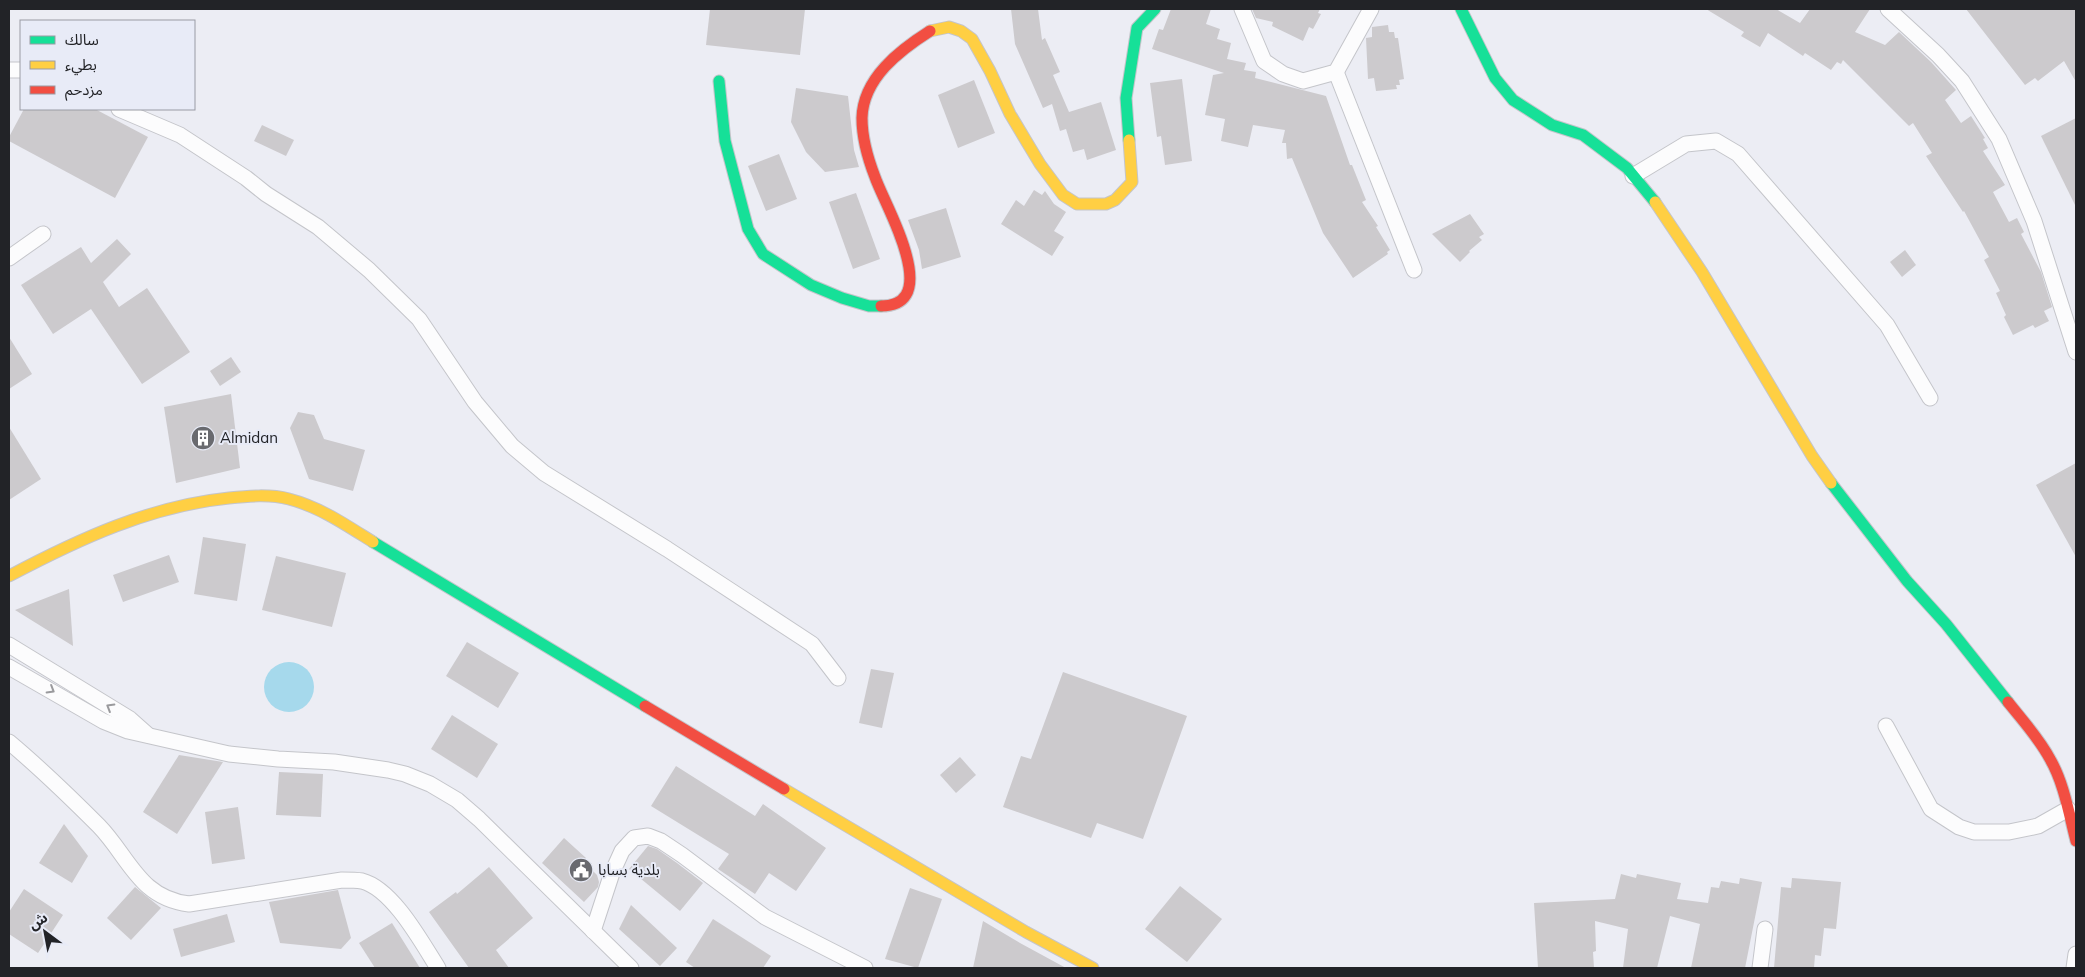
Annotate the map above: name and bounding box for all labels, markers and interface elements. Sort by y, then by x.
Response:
legend [20,20,195,110]
text: سالك [65,30,99,49]
text: بطيء [65,55,97,76]
text: مزدحم [65,80,103,101]
building icon: Almidan [190,425,216,451]
place label: Almidan [220,428,278,447]
one-way arrow [46,684,55,694]
one-way arrow [106,703,115,713]
public building icon: بلدية بسابا [568,857,594,883]
place label: بلدية بسابا [598,860,660,879]
north arrow [20,907,70,957]
text: ش [25,908,51,934]

